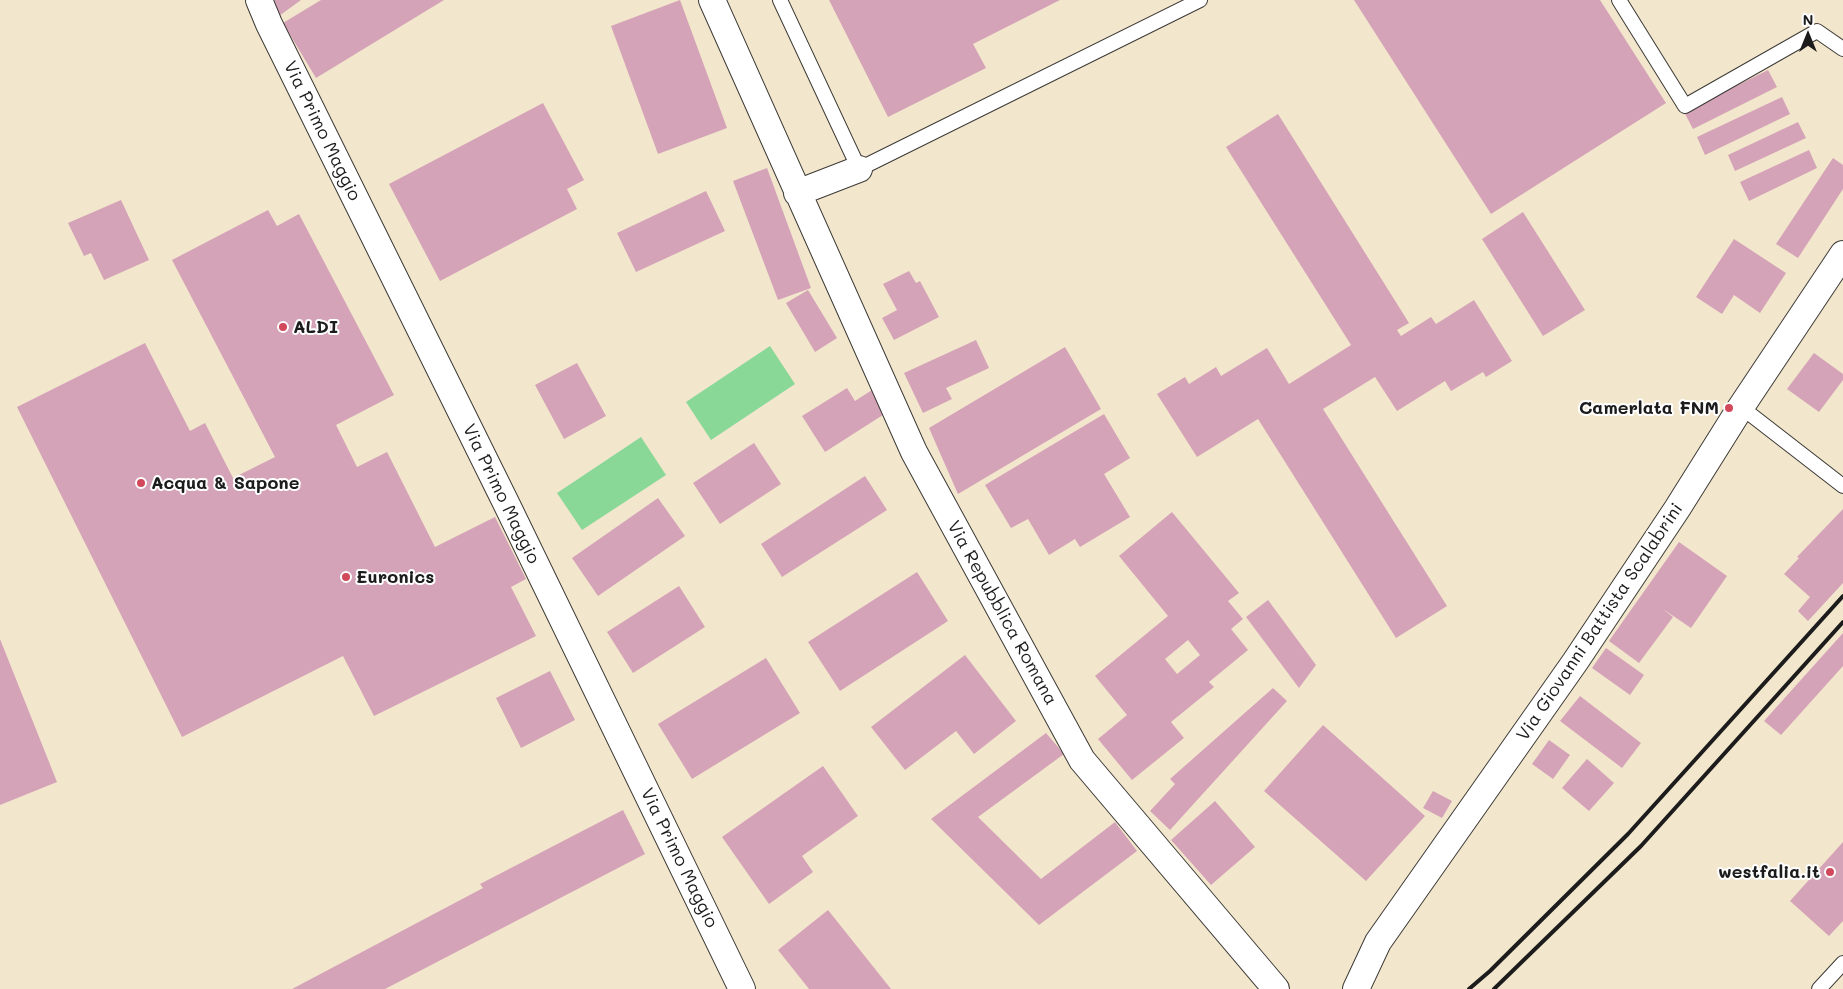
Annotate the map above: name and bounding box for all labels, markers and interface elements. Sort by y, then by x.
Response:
north arrow [1783,10,1833,60]
text: N [1803,10,1813,29]
street label: Via Primo Maggio [279,58,365,204]
place label: ALDI [293,316,338,338]
marker: ALDI [277,321,289,333]
place label: Camerlata FNM [1579,397,1719,419]
marker: Camerlata FNM [1723,402,1735,414]
street label: Via Primo Maggio [458,421,544,567]
place label: Acqua & Sapone [151,472,299,494]
marker: Acqua & Sapone [135,477,147,489]
street label: Via Giovanni Battista Scalabrini [1512,499,1688,745]
street label: Via Repubblica Romana [942,517,1062,709]
place label: Euronics [356,566,434,588]
marker: Euronics [340,571,352,583]
street label: Via Primo Maggio [636,785,722,931]
place label: westfalia.it [1718,861,1820,883]
marker: westfalia.it [1824,866,1836,878]

